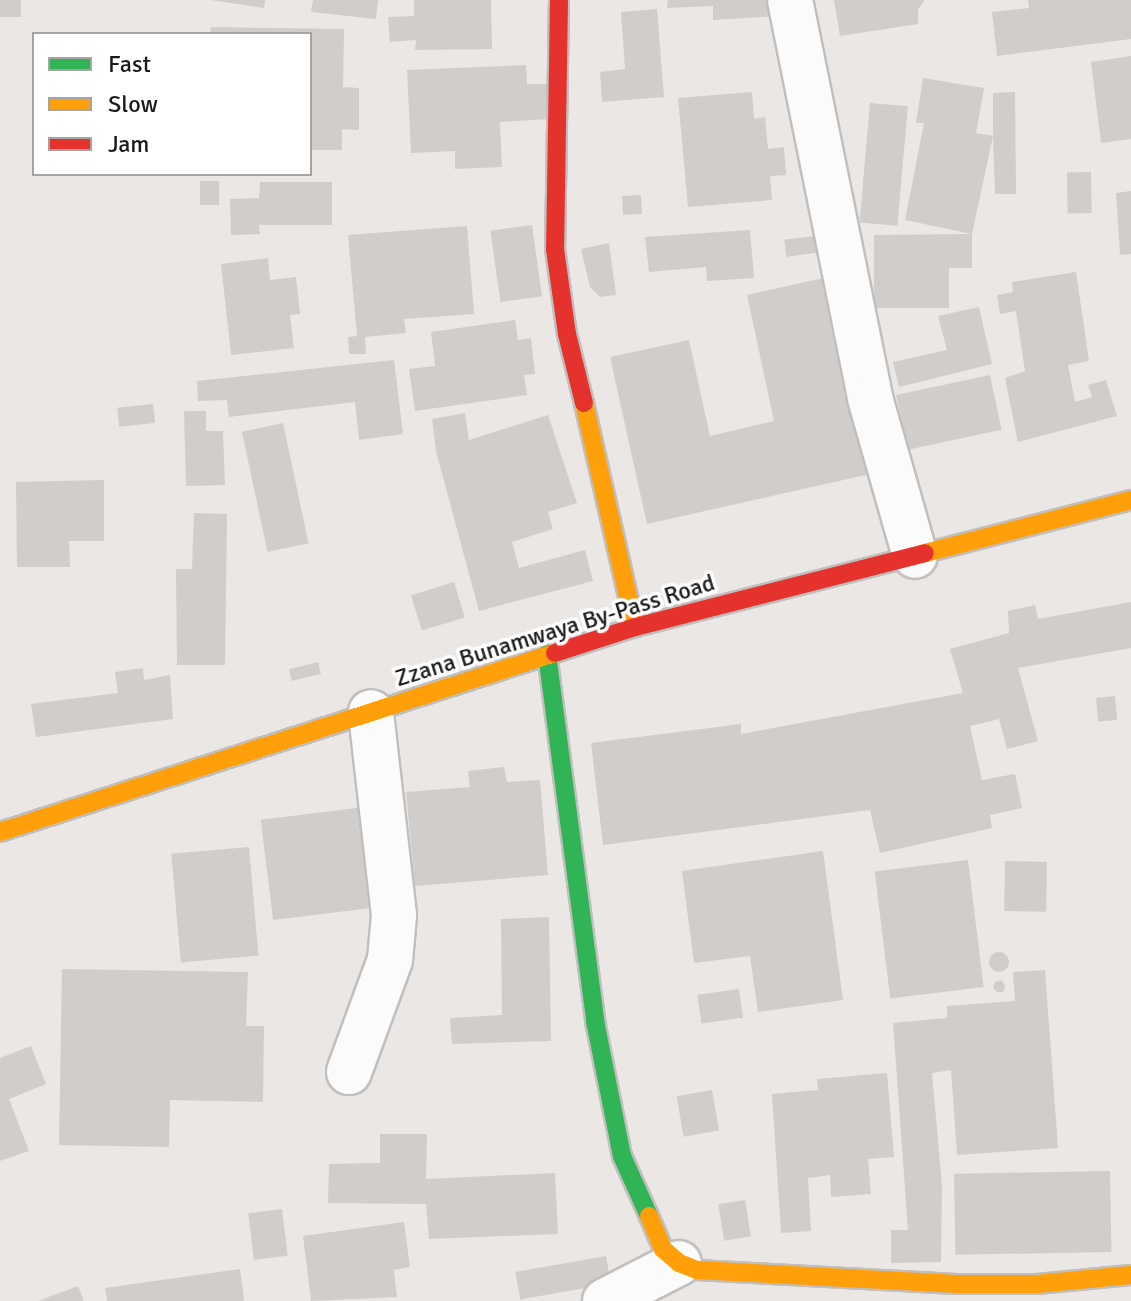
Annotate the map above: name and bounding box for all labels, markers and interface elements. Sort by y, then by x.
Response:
legend [32,32,312,176]
text: Fast [108,49,151,79]
text: Slow [108,89,158,119]
text: Jam [108,129,149,159]
street label: Zzana Bunamwaya By-Pass Road [392,569,718,693]

